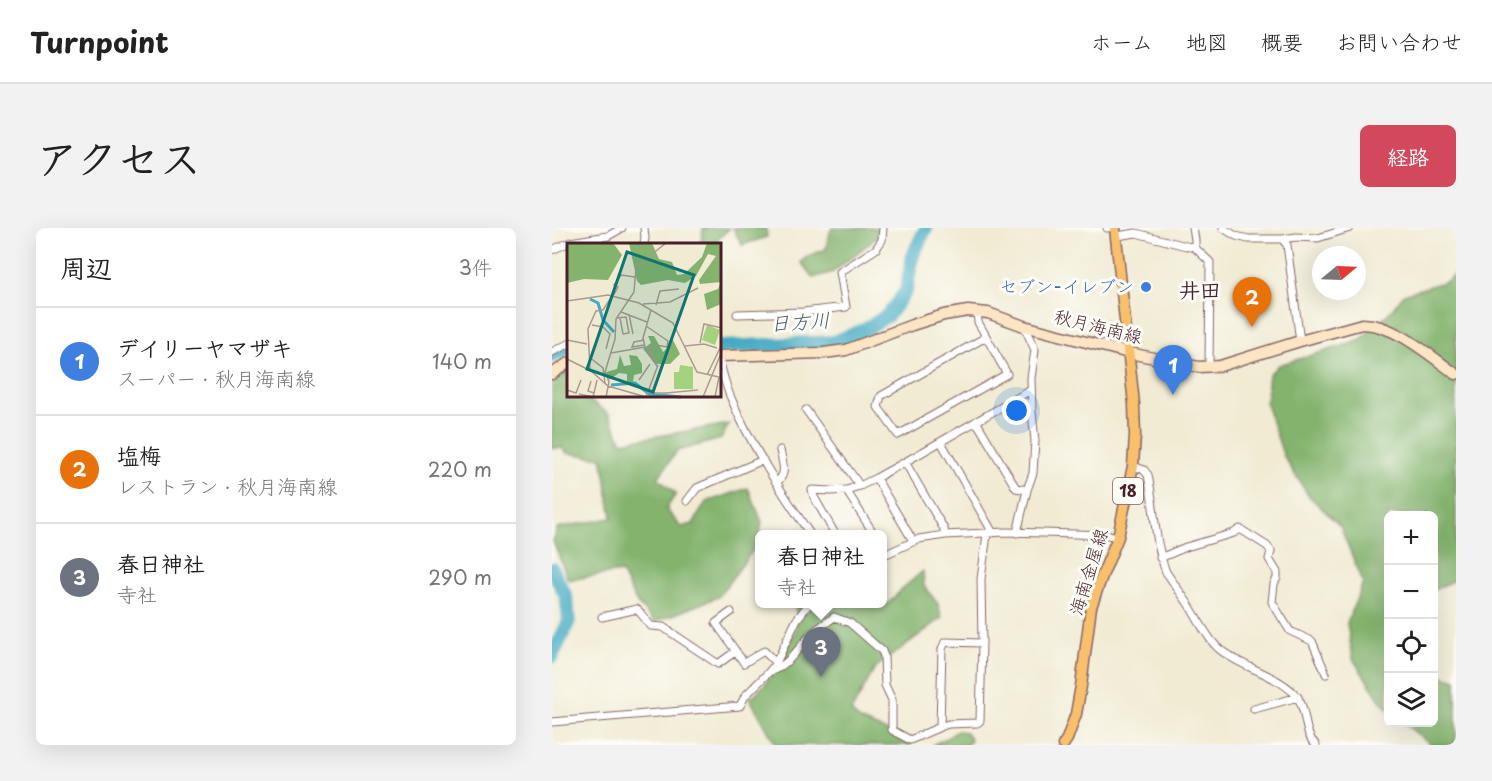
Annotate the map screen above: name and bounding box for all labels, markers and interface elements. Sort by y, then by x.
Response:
text: Turnpoint [30,20,169,63]
text: ホーム [1091,25,1153,57]
text: 地図 [1186,25,1228,57]
text: 概要 [1261,25,1303,57]
text: お問い合わせ [1336,25,1462,57]
text: アクセス [36,125,201,188]
button: 経路 [1360,125,1456,187]
inset map [567,243,722,398]
north arrow [1312,246,1366,300]
text: 周辺 [60,248,112,287]
text: 3件 [459,252,492,282]
place label: セブン-イレブン [999,272,1134,299]
district label: 井田 [1179,273,1221,305]
pin: 2 [1232,278,1272,327]
marker: セブン-イレブン [1139,280,1153,294]
street label: 秋月海南線 [1051,302,1145,350]
water label: 日方川 [769,304,831,338]
text: デイリーヤマザキ [117,330,293,363]
text: 1 [75,346,84,376]
text: 140 m [432,346,492,376]
pin: 1 [1154,346,1192,395]
text: スーパー · 秋月海南線 [117,363,315,393]
your location [1002,396,1031,425]
text: 塩梅 [117,438,161,471]
text: 2 [72,454,87,484]
text: 220 m [428,454,492,484]
text: レストラン · 秋月海南線 [117,471,337,501]
road number: 18 [1113,478,1143,504]
map controls [1384,511,1438,727]
button: + [1384,511,1438,565]
street label: 海南金屋線 [1061,525,1114,619]
popup [755,530,887,608]
text: 春日神社 [777,538,865,571]
text: 春日神社 [117,546,205,579]
text: 3 [73,562,86,592]
text: 290 m [428,562,492,592]
button: − [1384,565,1438,619]
text: 寺社 [777,571,817,601]
text: 寺社 [117,579,157,609]
button: locate [1384,619,1438,673]
pin: 3 [802,628,840,677]
button: layers [1384,673,1438,727]

